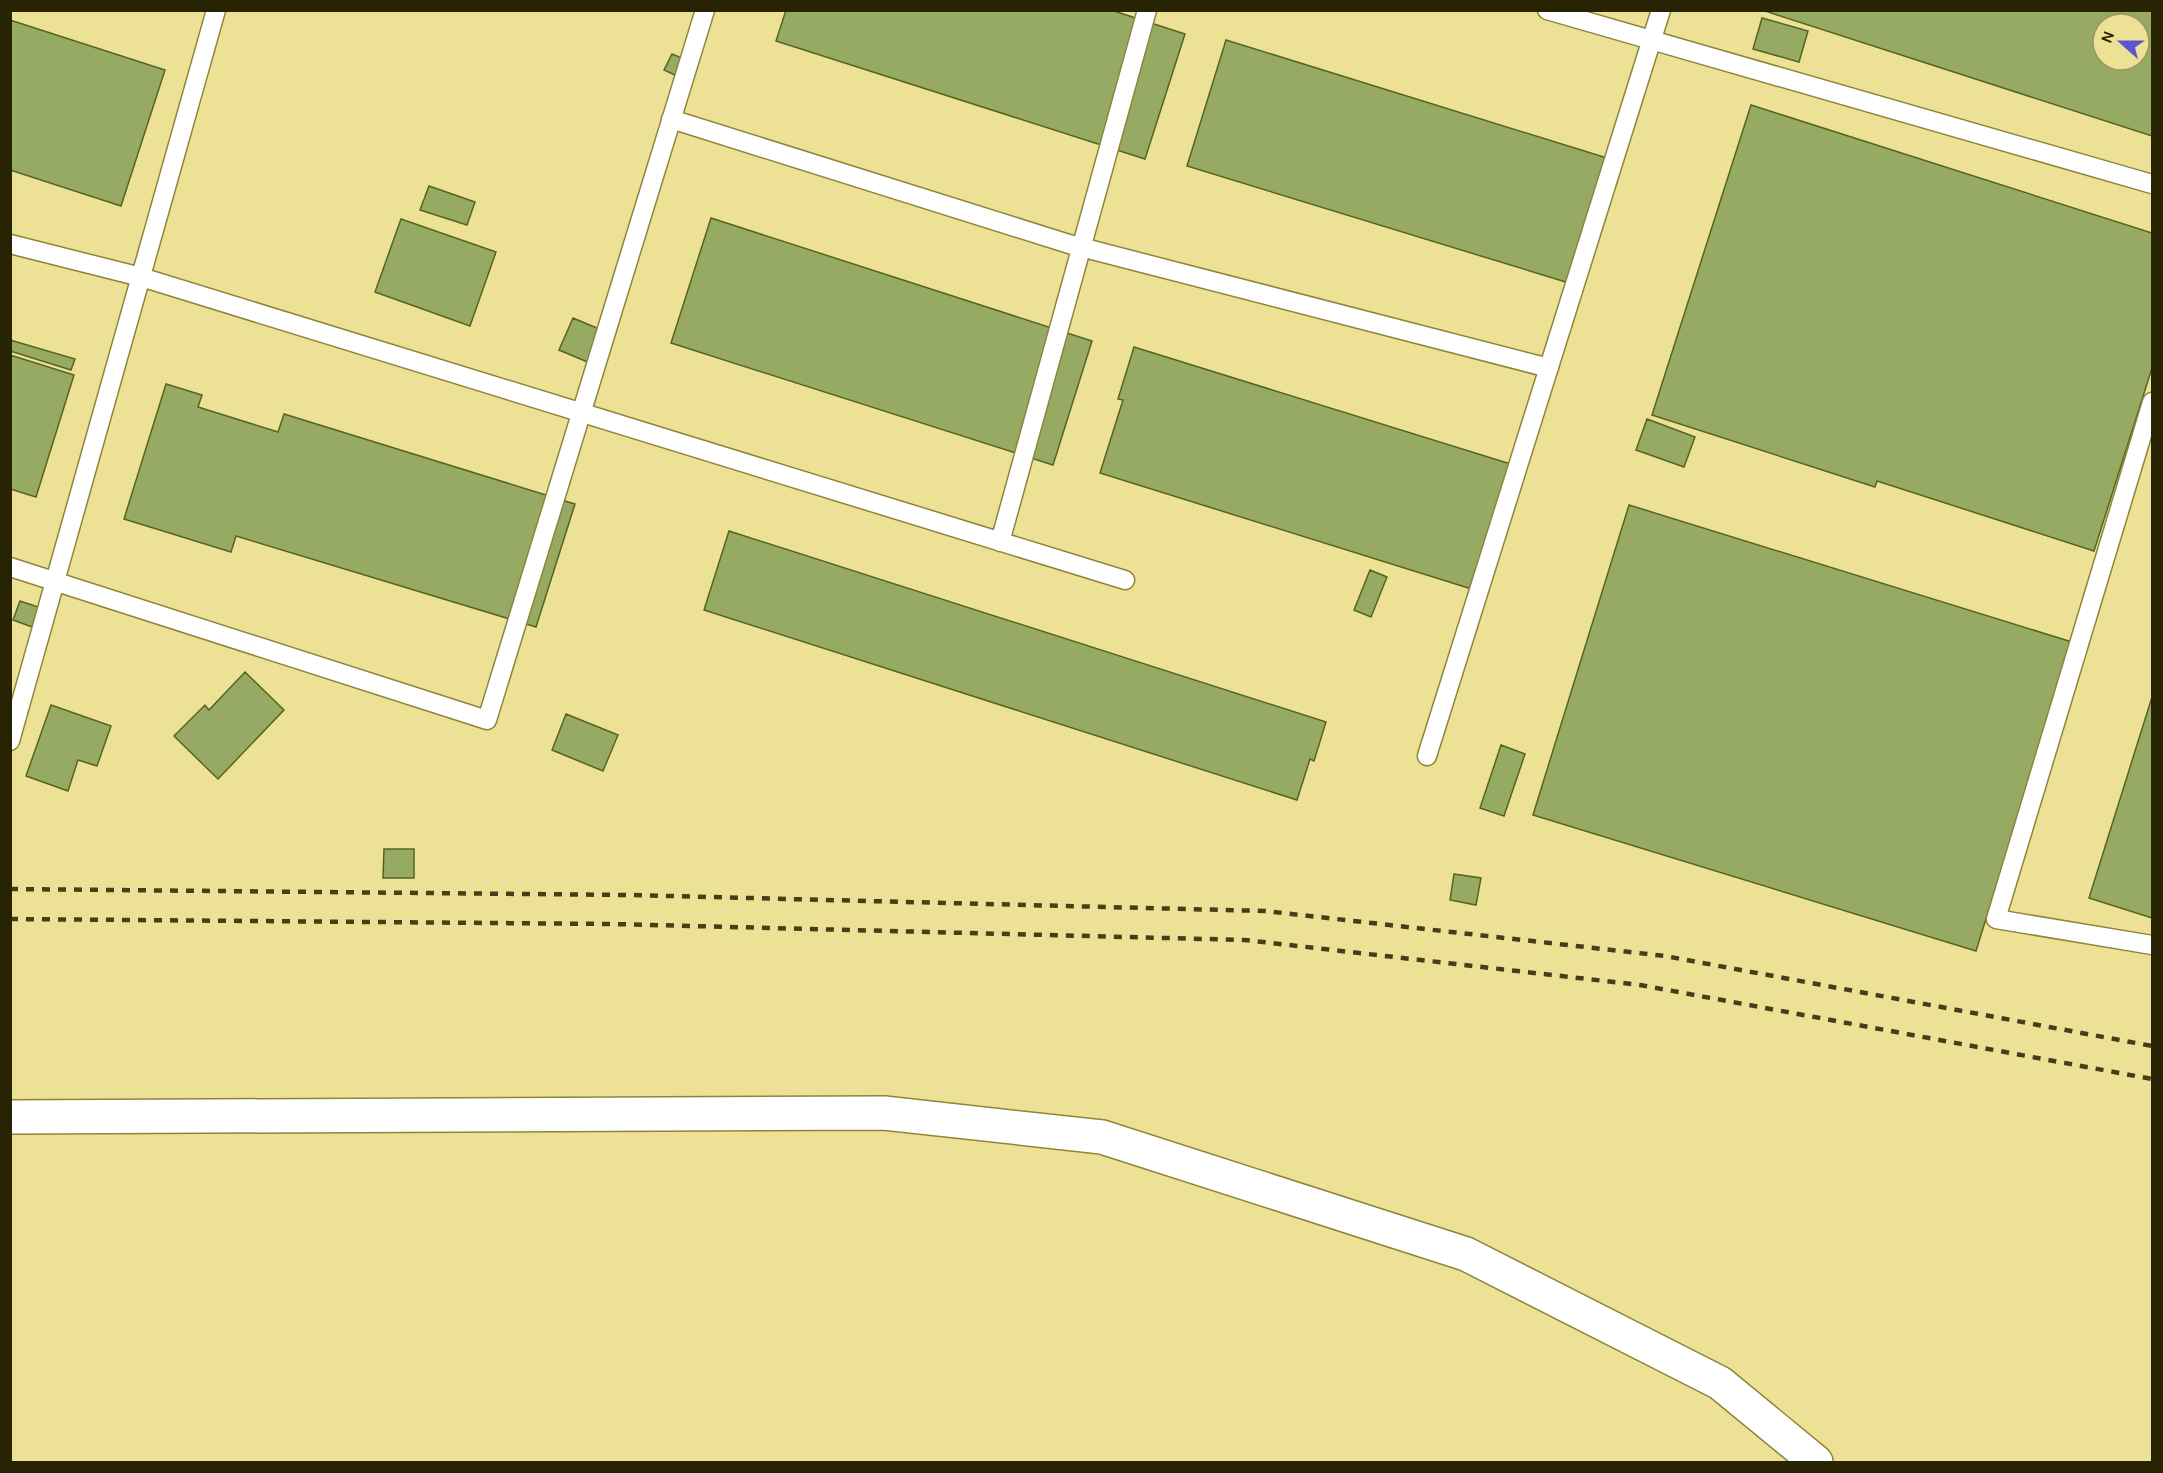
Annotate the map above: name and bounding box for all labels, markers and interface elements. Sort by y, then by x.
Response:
north arrow [2091,12,2151,72]
text: N [2097,28,2118,46]

